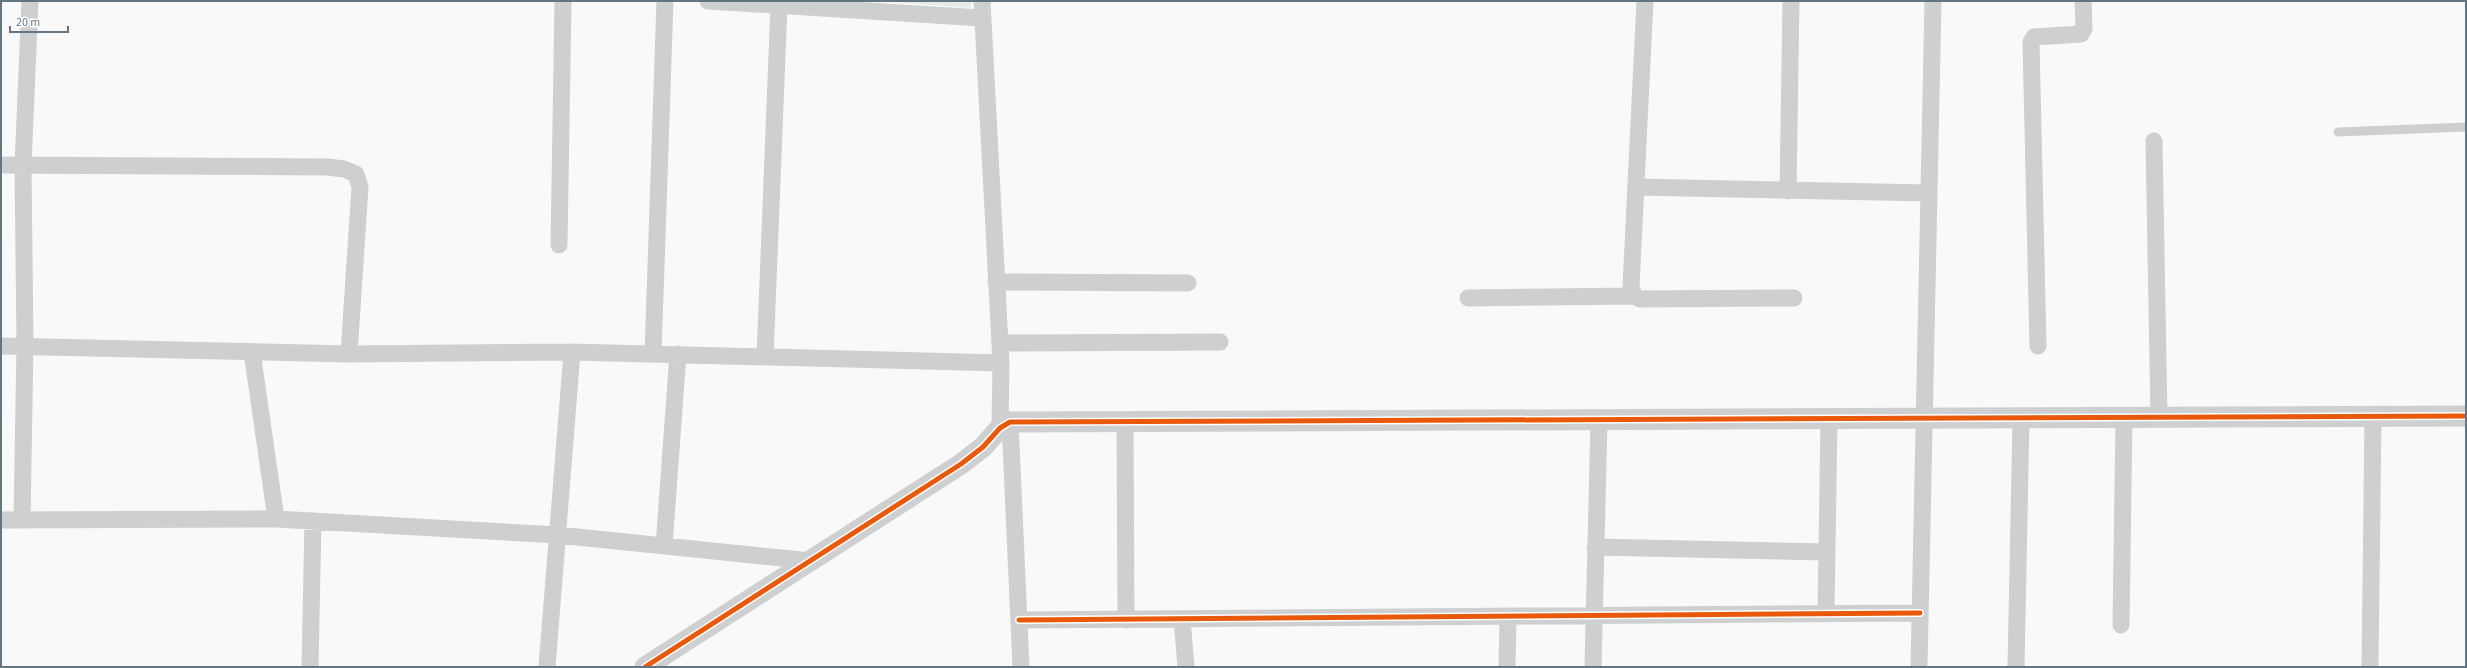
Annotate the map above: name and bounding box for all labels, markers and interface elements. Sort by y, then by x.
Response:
scale bar [10,8,68,34]
text: 20 m [16,14,40,31]

